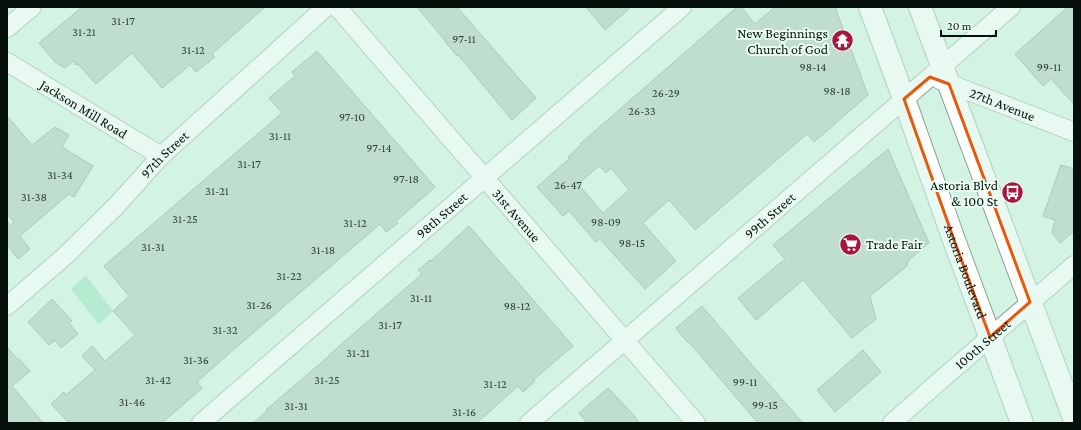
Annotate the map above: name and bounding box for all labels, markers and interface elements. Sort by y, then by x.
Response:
scale bar [941,12,996,38]
house number: 31-17 [111,14,135,28]
text: 20 m [947,19,972,33]
house number: 31-21 [72,25,96,39]
place label: New Beginnings Church of God [737,25,829,57]
temple icon: New Beginnings Church of God [830,28,856,54]
house number: 97-11 [452,32,476,46]
house number: 31-12 [181,43,205,57]
house number: 98-14 [800,60,826,74]
house number: 99-11 [1037,60,1061,74]
street label: Jackson Mill Road [36,75,131,142]
house number: 98-18 [823,84,851,98]
street label: 27th Avenue [967,84,1037,124]
house number: 26-29 [652,86,680,100]
house number: 26-33 [628,104,656,118]
house number: 97-10 [339,110,365,124]
street label: 97th Street [137,127,192,181]
house number: 31-11 [269,129,291,143]
house number: 97-14 [366,141,392,155]
house number: 31-17 [237,157,261,171]
house number: 31-34 [47,168,73,182]
house number: 97-18 [393,172,419,186]
place label: Astoria Blvd & 100 St [930,177,999,209]
house number: 26-47 [554,178,582,192]
bus stop icon: Astoria Blvd & 100 St [1000,180,1026,206]
house number: 31-21 [205,184,229,198]
street label: 31st Avenue [489,185,544,245]
street label: 98th Street [413,188,471,241]
street label: 99th Street [741,189,799,241]
house number: 31-38 [21,190,47,204]
house number: 31-25 [172,212,198,226]
house number: 98-09 [591,215,621,229]
house number: 31-12 [343,216,367,230]
street label: Astoria Boulevard [941,222,991,321]
supermarket icon: Trade Fair [838,231,864,257]
house number: 98-15 [619,236,645,250]
place label: Trade Fair [866,236,923,252]
house number: 31-31 [141,240,165,254]
house number: 31-18 [311,243,335,257]
house number: 31-22 [276,269,302,283]
house number: 31-11 [410,291,432,305]
house number: 31-26 [246,298,272,312]
house number: 98-12 [504,299,531,313]
street label: 100th Street [951,316,1014,372]
house number: 31-17 [378,318,402,332]
house number: 31-32 [212,323,238,337]
house number: 31-21 [346,346,370,360]
house number: 31-36 [183,353,209,367]
house number: 31-42 [145,373,171,387]
house number: 31-25 [314,373,340,387]
house number: 99-11 [733,375,757,389]
house number: 31-12 [483,377,507,391]
house number: 31-46 [119,395,145,409]
house number: 99-15 [752,398,778,412]
house number: 31-31 [284,399,308,413]
house number: 31-16 [452,405,476,419]

